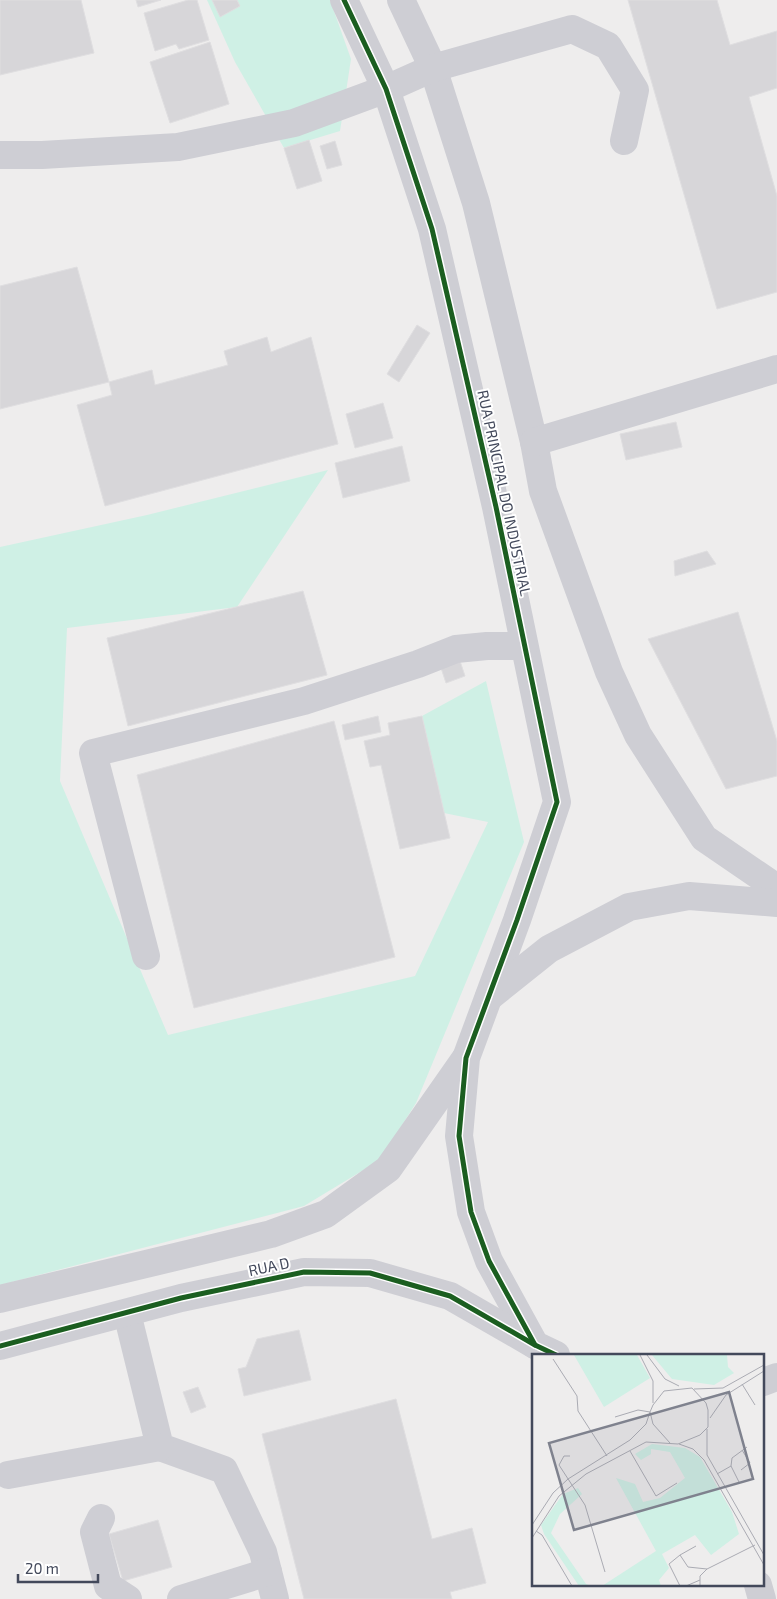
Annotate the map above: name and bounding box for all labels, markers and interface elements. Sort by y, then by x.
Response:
street label: RUA PRINCIPAL DO INDUSTRIAL [474,388,536,598]
street label: RUA D [247,1253,291,1279]
inset map [532,1354,764,1586]
scale bar [18,1552,98,1584]
text: 20 m [25,1559,59,1577]

